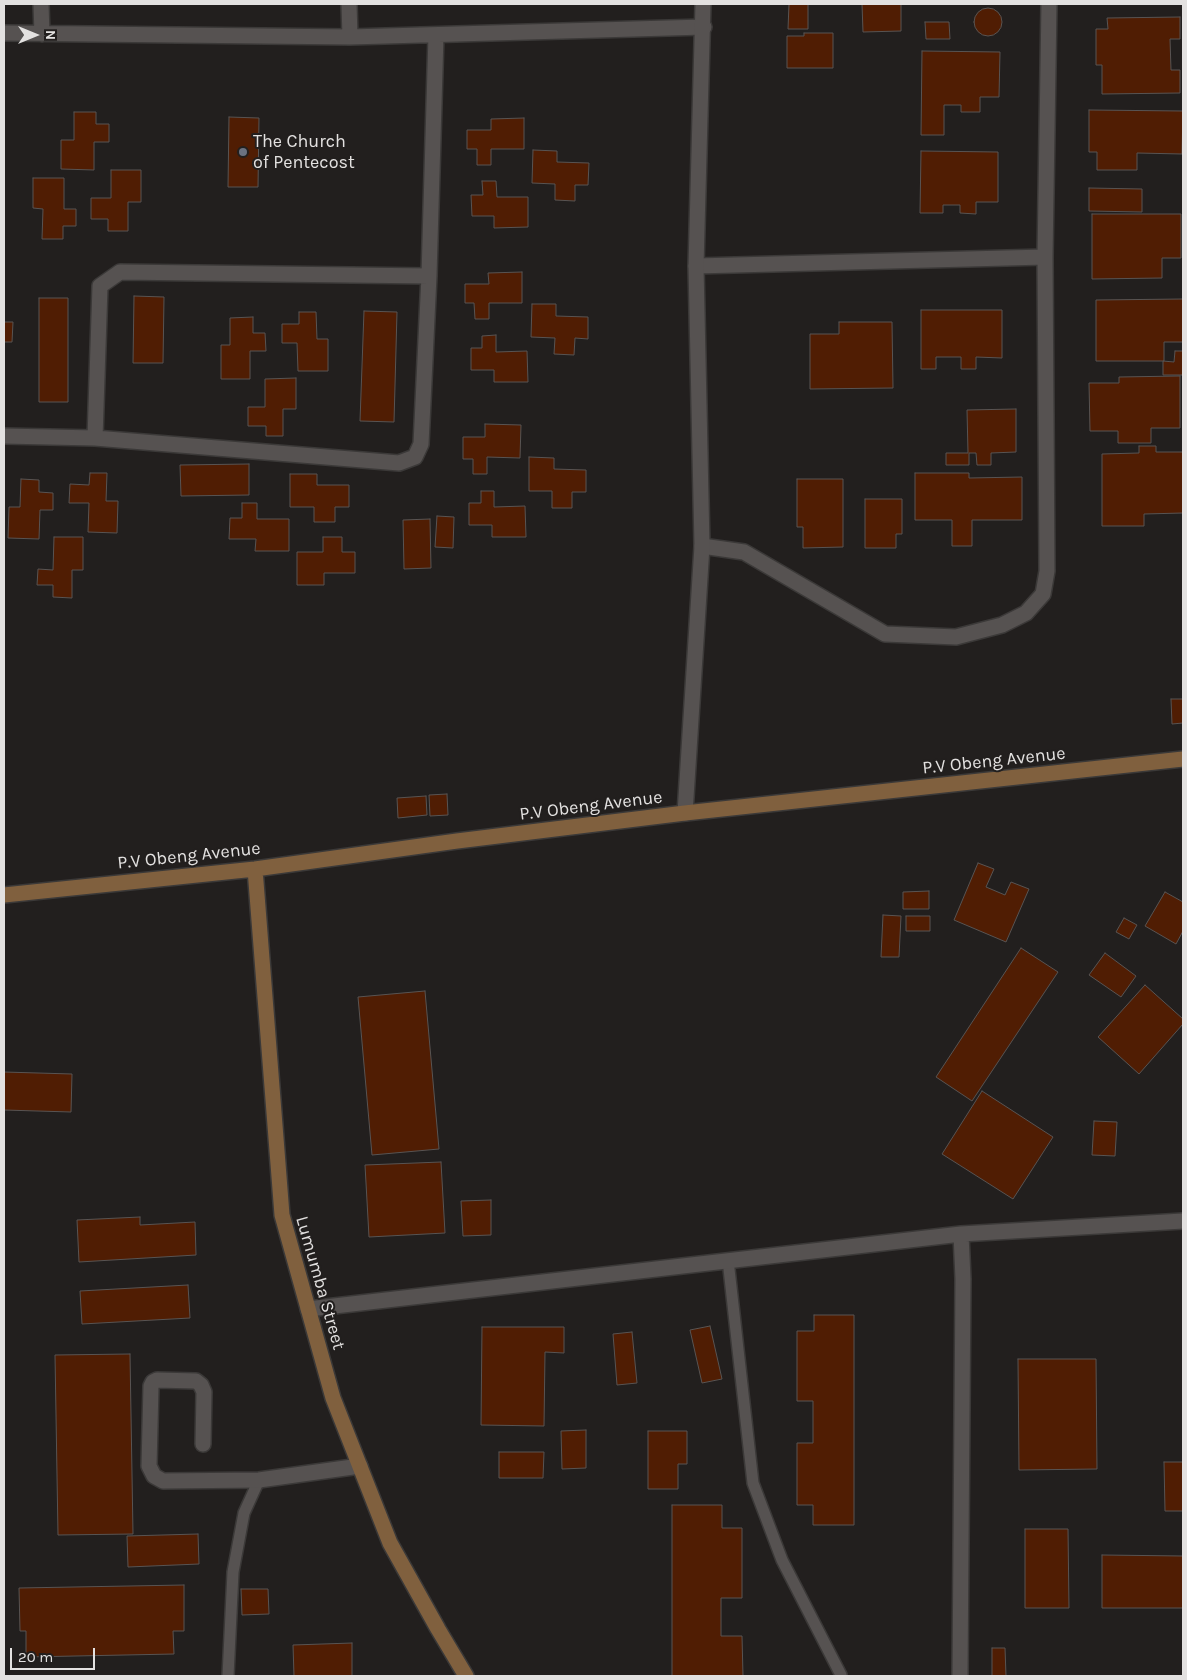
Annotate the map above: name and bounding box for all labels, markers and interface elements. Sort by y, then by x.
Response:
north arrow [10,10,60,60]
text: N [42,30,59,40]
place label: The Church of Pentecost [253,131,355,173]
marker: The Church of Pentecost [237,146,249,158]
street label: P.V Obeng Avenue [921,743,1067,779]
street label: P.V Obeng Avenue [518,787,664,825]
street label: P.V Obeng Avenue [116,838,262,874]
street label: Lumumba Street [291,1214,349,1352]
scale bar [12,1638,98,1670]
text: 20 m [18,1648,53,1666]

